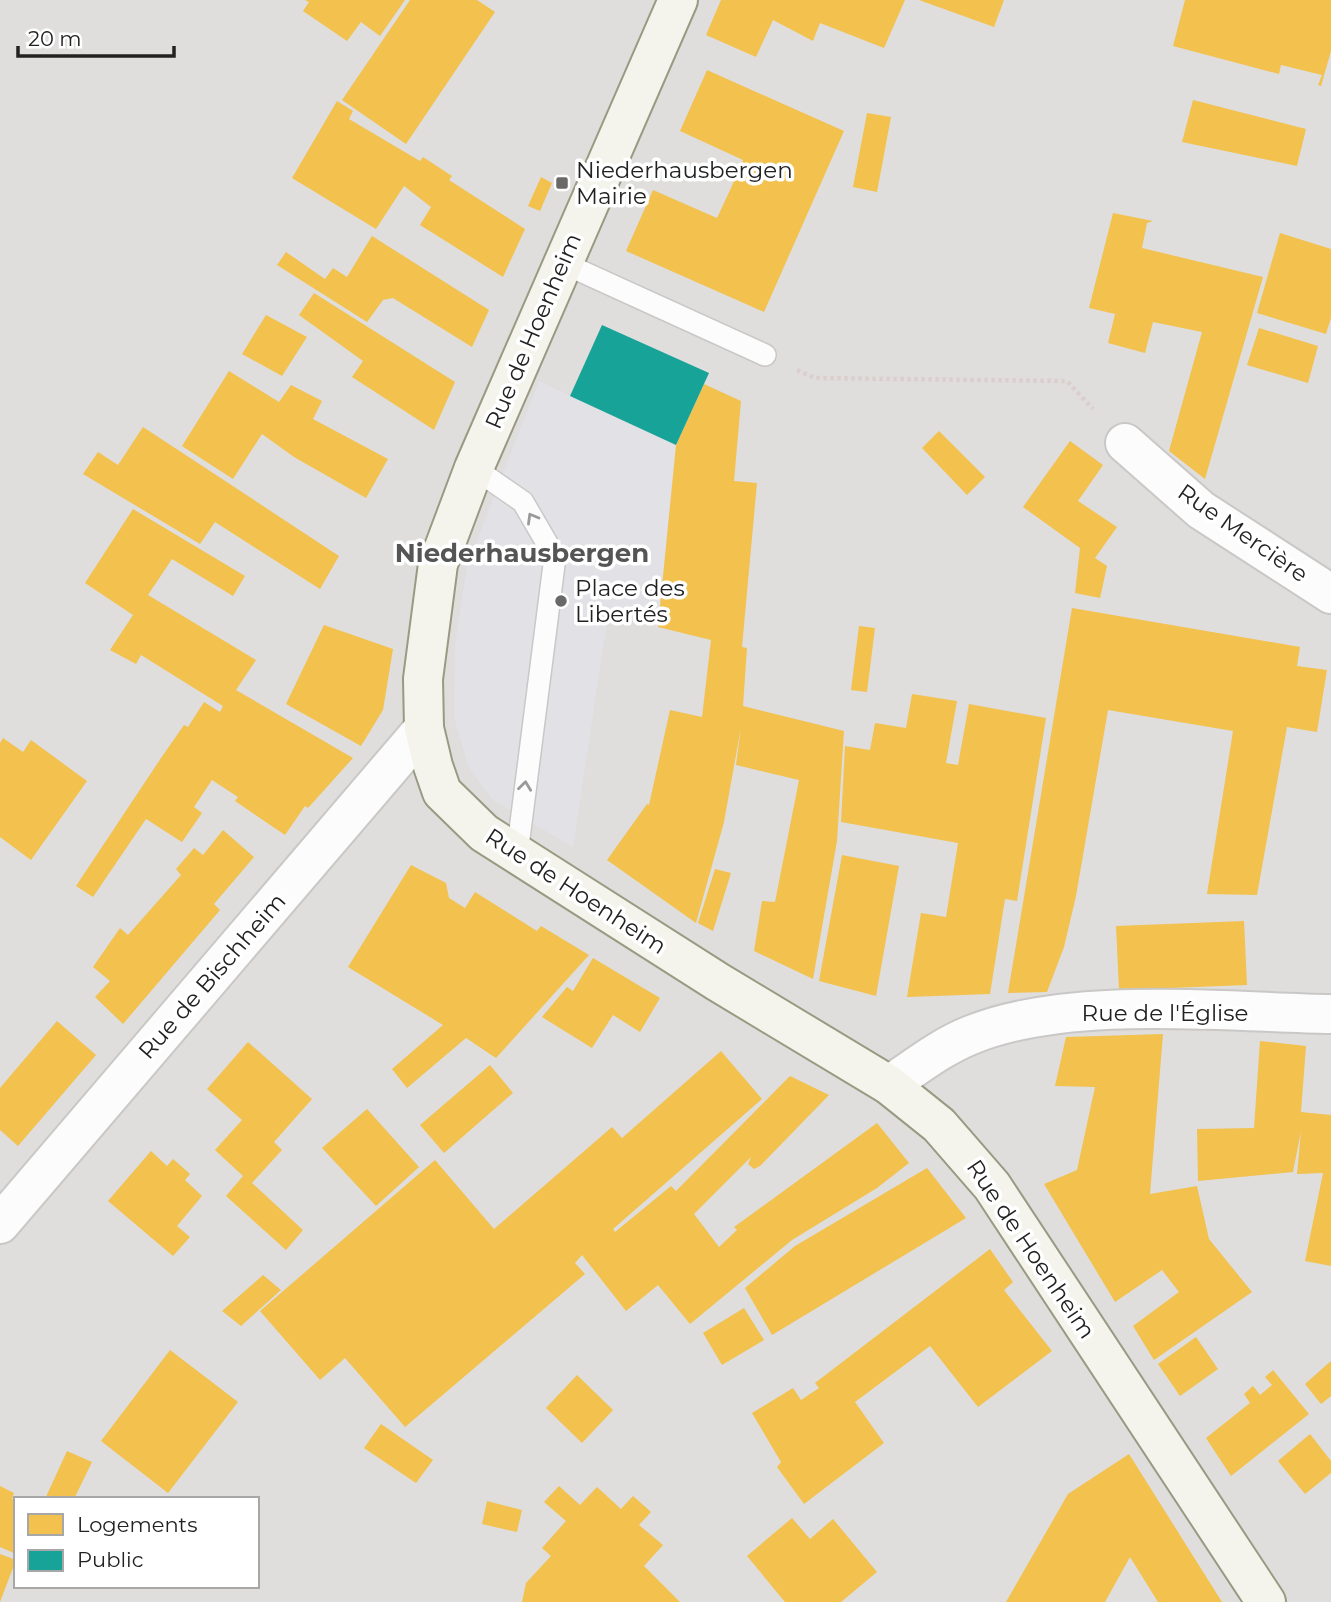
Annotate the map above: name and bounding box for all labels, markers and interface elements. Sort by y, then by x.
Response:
scale bar [18,14,173,58]
text: 20 m [28,26,82,51]
place label: Niederhausbergen Mairie [576,156,793,210]
marker: Niederhausbergen Mairie [554,175,570,191]
street label: Rue de Hoenheim [479,229,587,433]
street label: Rue Mercière [1173,478,1313,588]
one-way arrow [527,512,540,525]
district label: Niederhausbergen [395,537,649,569]
place label: Place des Libertés [575,574,685,628]
marker: Place des Libertés [553,593,569,609]
one-way arrow [518,780,533,792]
street label: Rue de Hoenheim [480,822,672,960]
street label: Rue de Bischheim [132,887,292,1065]
street label: Rue de l'Église [1082,999,1248,1027]
street label: Rue de Hoenheim [961,1154,1101,1344]
legend [14,1497,259,1588]
text: Logements [77,1512,197,1537]
text: Public [77,1547,144,1572]

